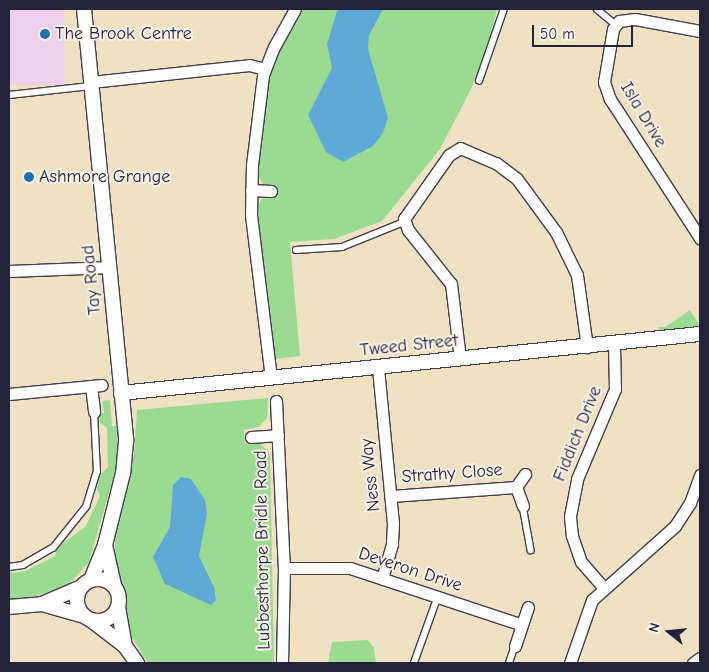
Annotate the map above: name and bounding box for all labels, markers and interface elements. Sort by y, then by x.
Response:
scale bar [534,15,635,47]
place label: The Brook Centre [55,23,192,45]
text: 50 m [540,25,575,43]
marker: The Brook Centre [39,28,51,40]
street label: Isla Drive [615,78,671,152]
place label: Ashmore Grange [39,166,170,188]
marker: Ashmore Grange [23,171,35,183]
street label: Tay Road [78,244,106,316]
street label: Tweed Street [359,330,459,362]
street label: Fiddich Drive [549,383,607,485]
street label: Ness Way [356,437,386,513]
street label: Lubbesthorpe Bridle Road [250,450,276,650]
street label: Strathy Close [401,460,503,488]
street label: Deveron Drive [356,543,464,597]
north arrow [644,607,694,657]
text: N [645,621,664,634]

